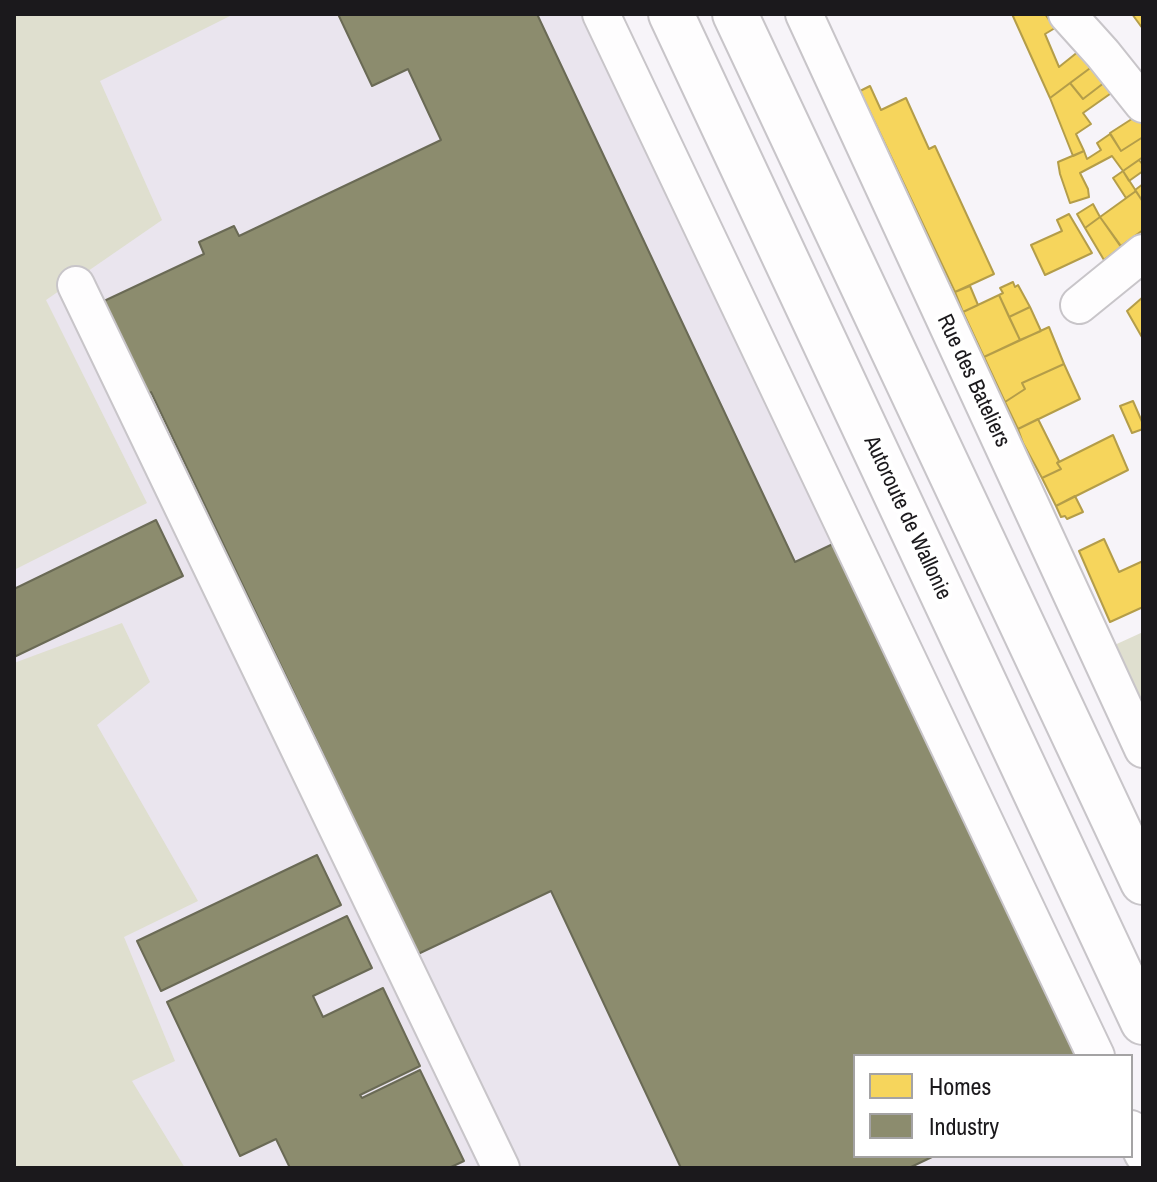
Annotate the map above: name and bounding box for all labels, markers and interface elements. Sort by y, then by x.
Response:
street label: Rue des Bateliers [931,310,1015,452]
street label: Autoroute de Wallonie [857,432,957,604]
legend [853,1054,1133,1158]
text: Homes [929,1070,991,1102]
text: Industry [929,1110,999,1142]

